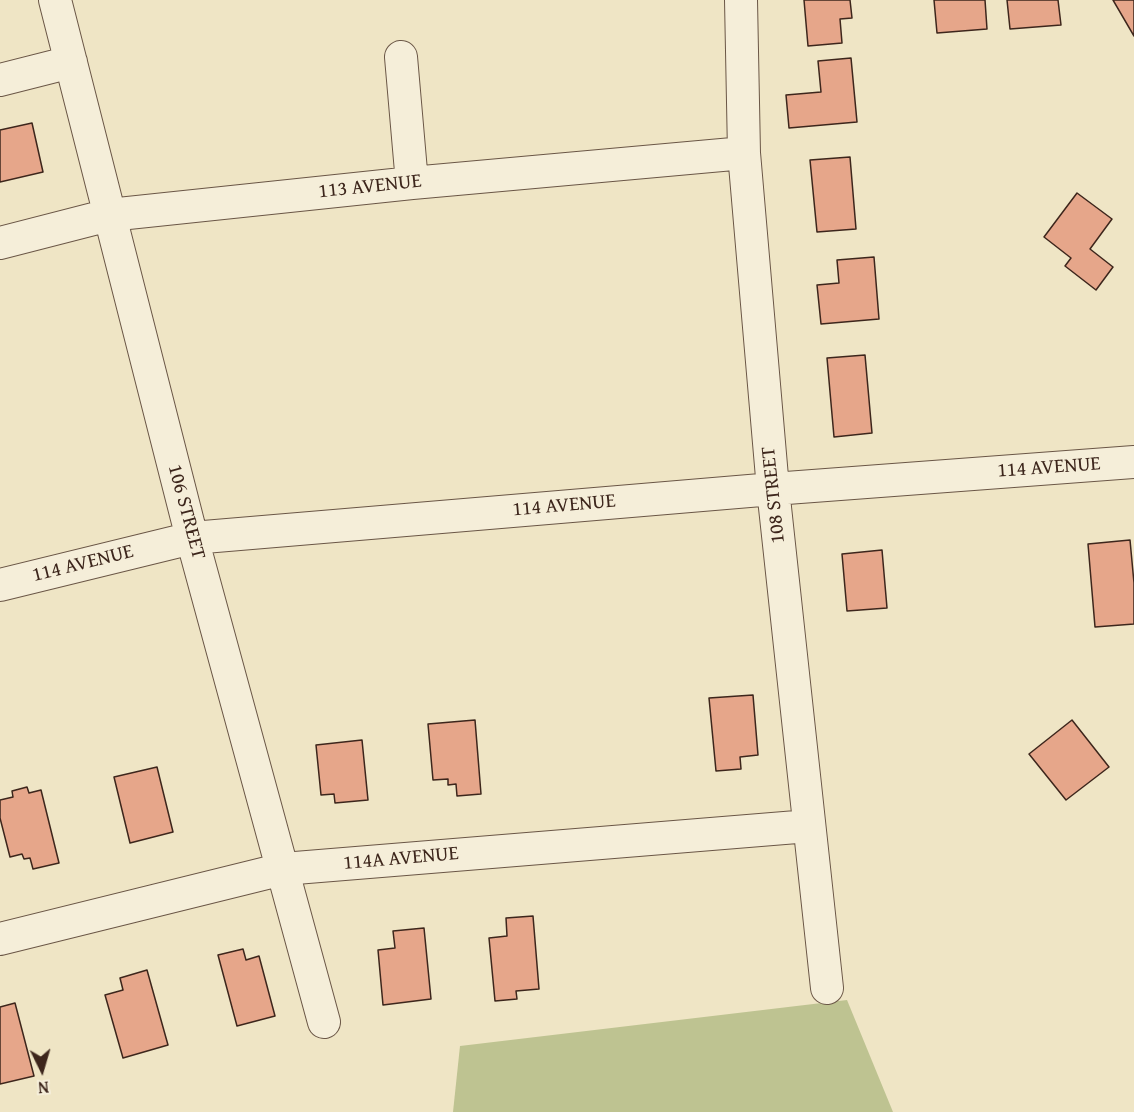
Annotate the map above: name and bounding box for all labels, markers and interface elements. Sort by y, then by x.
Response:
street label: 113 AVENUE [317,170,423,204]
street label: 108 STREET [757,445,791,545]
street label: 114 AVENUE [997,452,1101,484]
street label: 106 STREET [162,462,210,562]
street label: 114 AVENUE [511,490,617,522]
street label: 114 AVENUE [30,540,136,588]
street label: 114A AVENUE [342,842,460,876]
north arrow [12,1040,72,1100]
text: N [37,1076,50,1100]

